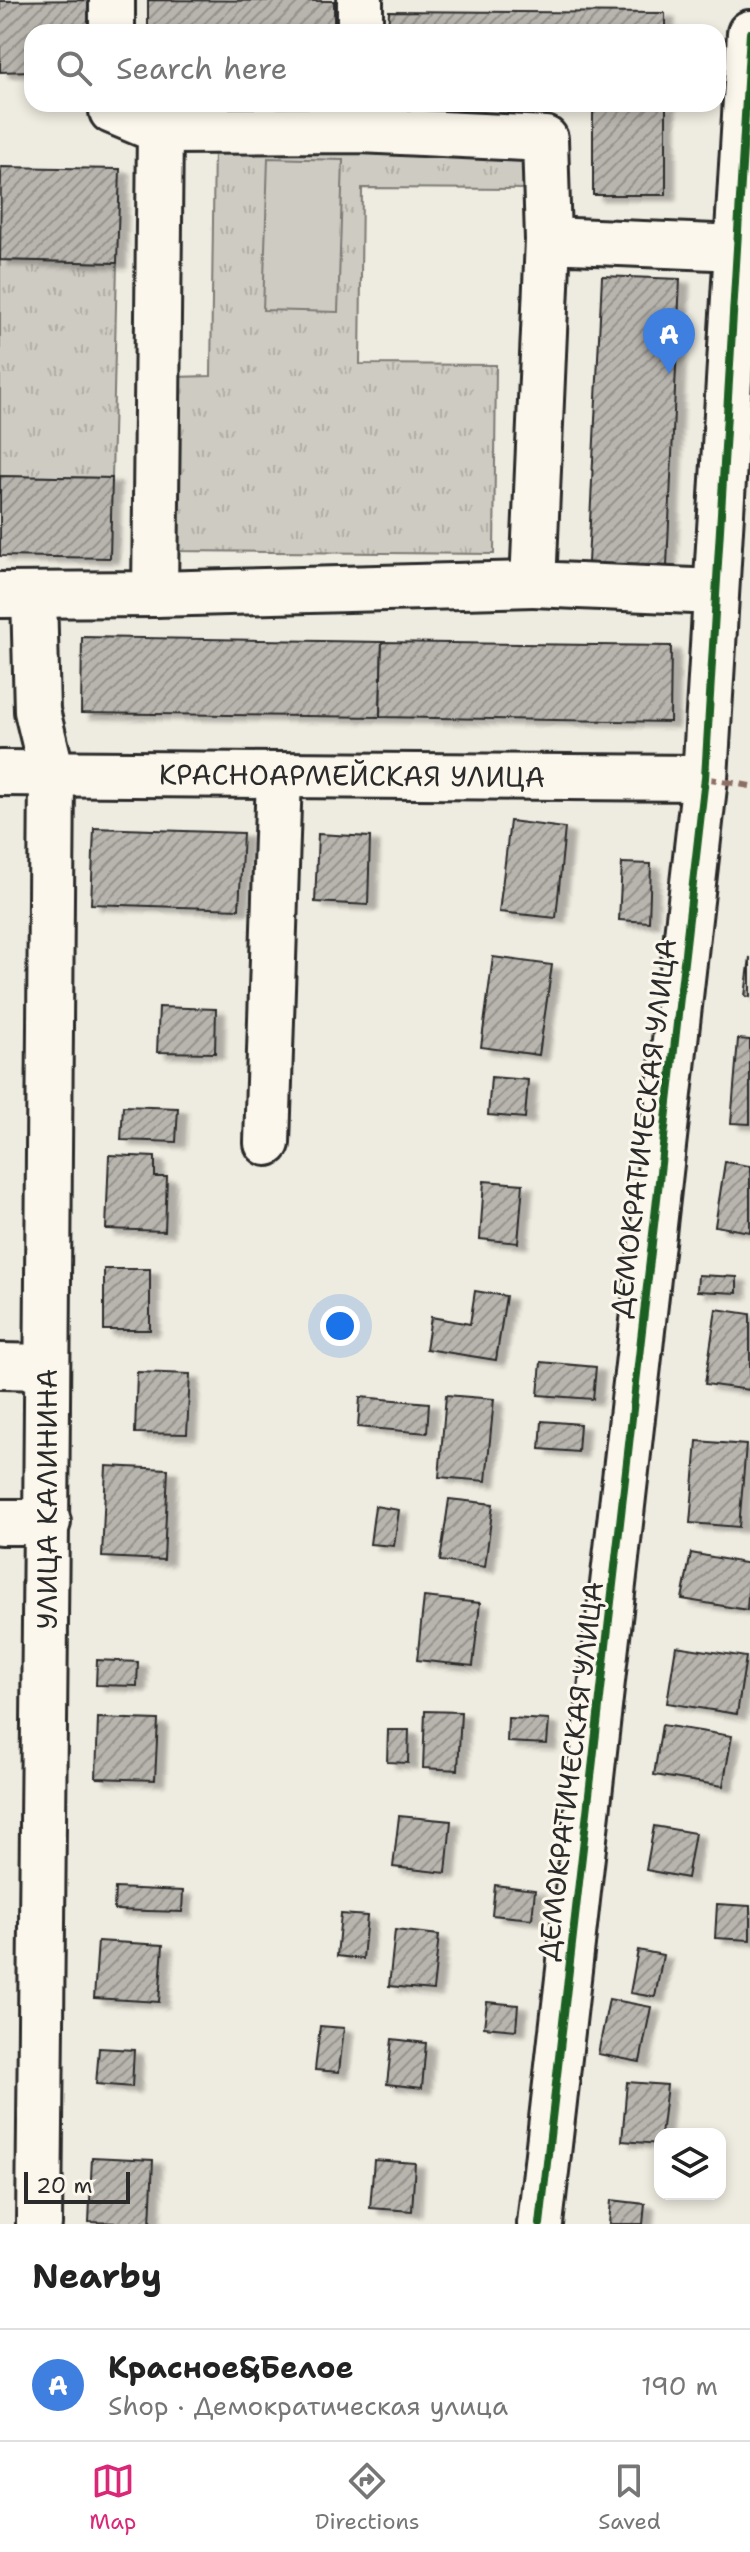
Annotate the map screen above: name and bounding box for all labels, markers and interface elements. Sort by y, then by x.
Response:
search box [24,24,726,112]
icon: search [52,46,96,90]
text: Search here [116,48,287,89]
pin: A [643,308,695,374]
street label: КРАСНОАРМЕЙСКАЯ УЛИЦА [159,755,545,796]
street label: ДЕМОКРАТИЧЕСКАЯ УЛИЦА [601,936,685,1320]
your location [320,1306,360,1346]
street label: УЛИЦА КАЛИНИНА [28,1369,66,1629]
street label: ДЕМОКРАТИЧЕСКАЯ УЛИЦА [528,1579,612,1963]
map controls [654,2128,726,2200]
button: layers [654,2128,726,2200]
scale bar [24,2168,130,2204]
text: 20 m [36,2171,93,2200]
text: Nearby [32,2253,162,2299]
text: Красное&Белое [108,2347,353,2388]
text: A [48,2368,68,2403]
text: 190 m [641,2368,718,2403]
text: Shop · Демократическая улица [108,2388,508,2423]
tab: Map [89,2459,136,2536]
tab: Directions [315,2459,420,2536]
tab: Saved [598,2459,661,2536]

